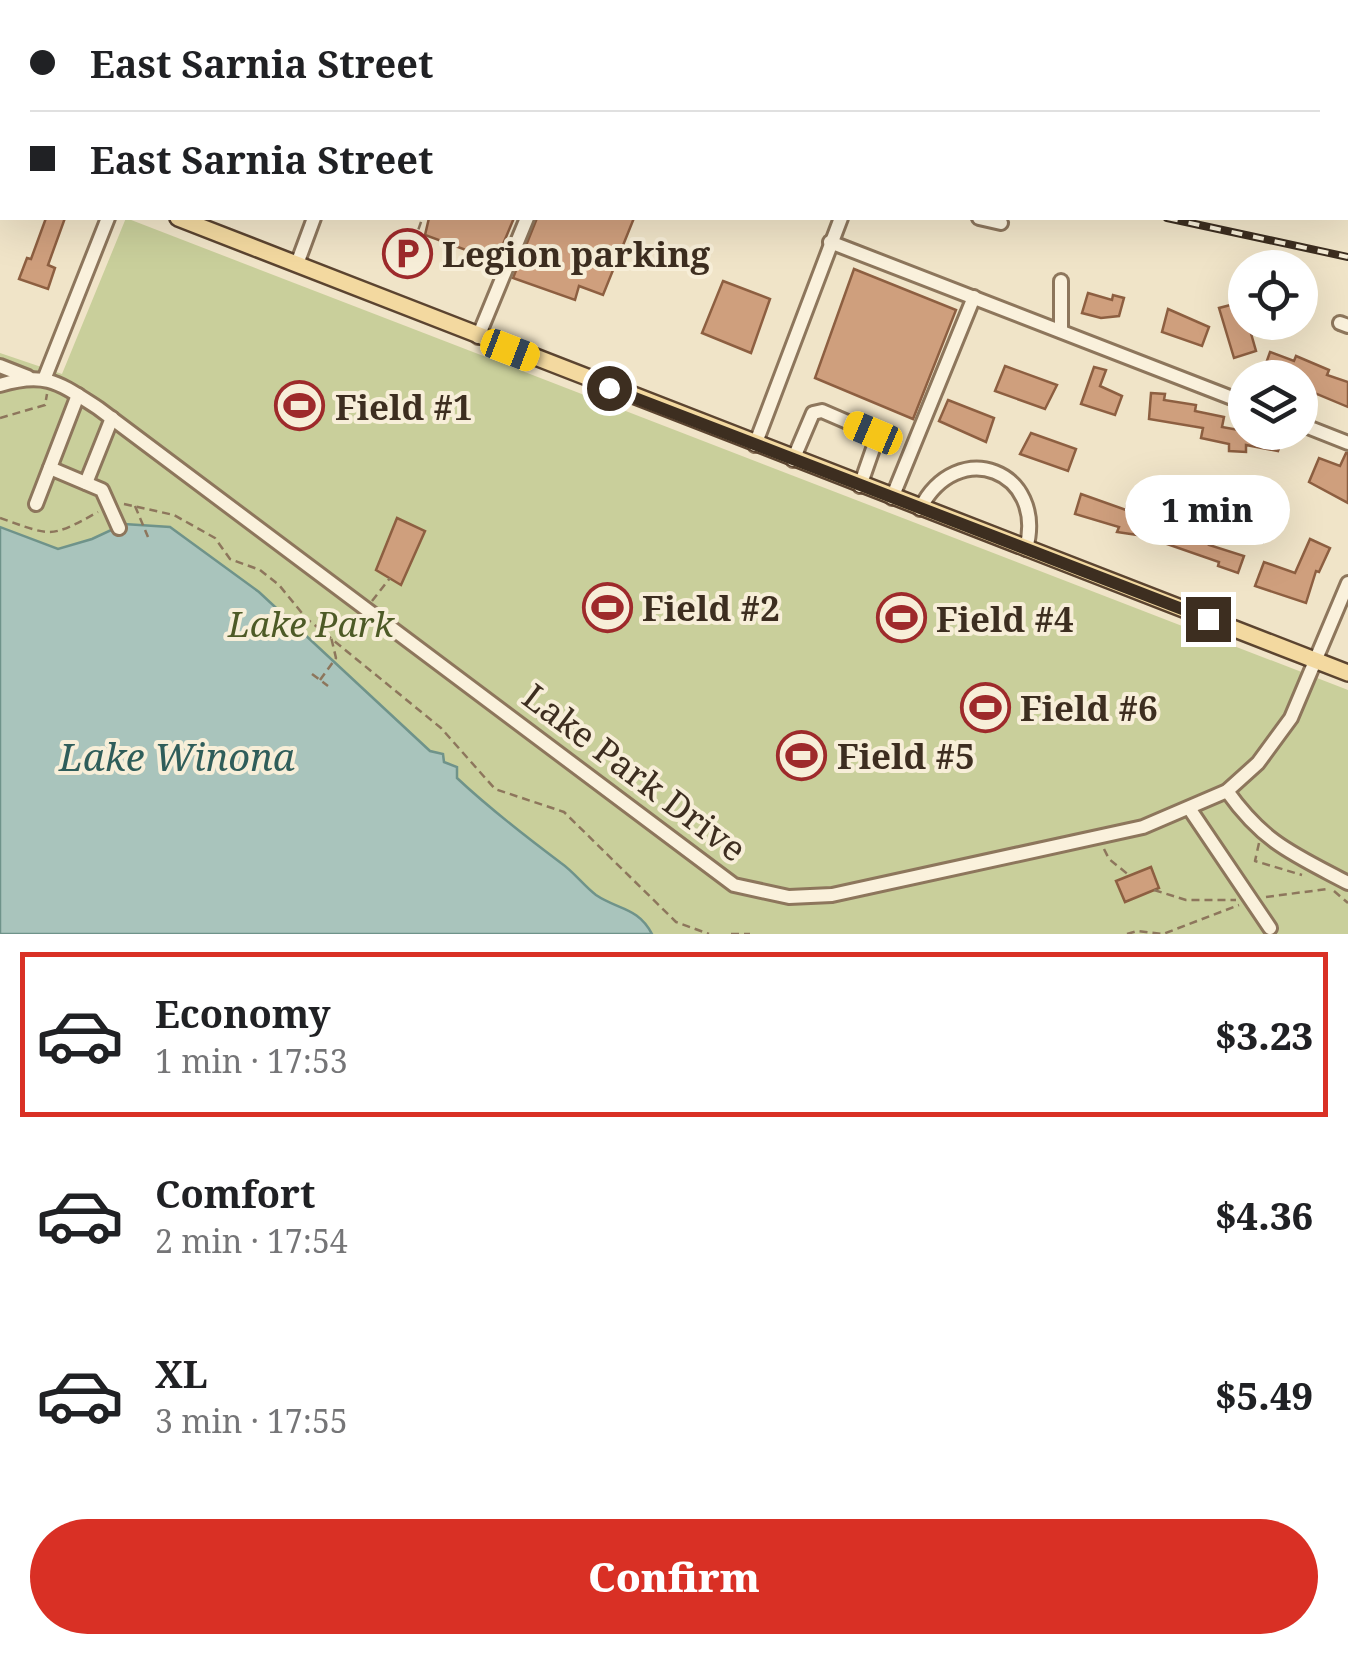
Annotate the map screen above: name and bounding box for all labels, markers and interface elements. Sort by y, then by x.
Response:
text: East Sarnia Street [90,37,433,89]
text: East Sarnia Street [90,133,433,185]
parking icon: Legion parking [381,227,433,279]
place label: Legion parking [442,230,711,277]
map controls [1228,250,1318,450]
button: locate [1228,250,1318,340]
car [477,325,543,375]
button: layers [1228,360,1318,450]
route start [587,366,632,411]
sports icon: Field #1 [274,380,326,432]
place label: Field #1 [335,383,473,430]
car [840,407,906,459]
callout: 1 min [1126,474,1290,544]
text: 1 min [1162,488,1253,531]
sports icon: Field #2 [581,581,633,633]
place label: Field #2 [642,584,780,631]
sports icon: Field #4 [875,592,927,644]
place label: Field #4 [936,595,1074,642]
route end [1186,597,1231,642]
park label: Lake Park [227,600,395,647]
street label: Lake Park Drive [514,673,756,871]
sports icon: Field #6 [959,681,1011,733]
place label: Field #6 [1020,684,1158,731]
sports icon: Field #5 [776,729,828,781]
water label: Lake Winona [58,730,295,782]
place label: Field #5 [837,732,975,779]
text: Economy [155,987,331,1039]
icon: car [35,990,125,1080]
text: $3.23 [1215,1009,1313,1061]
text: 1 min · 17:53 [155,1039,348,1082]
text: Comfort [155,1167,315,1219]
icon: car [35,1170,125,1260]
text: $4.36 [1215,1189,1313,1241]
text: 2 min · 17:54 [155,1219,348,1262]
text: XL [155,1347,208,1399]
icon: car [35,1350,125,1440]
text: $5.49 [1215,1369,1313,1421]
text: 3 min · 17:55 [155,1399,348,1442]
button: Confirm [30,1519,1318,1634]

